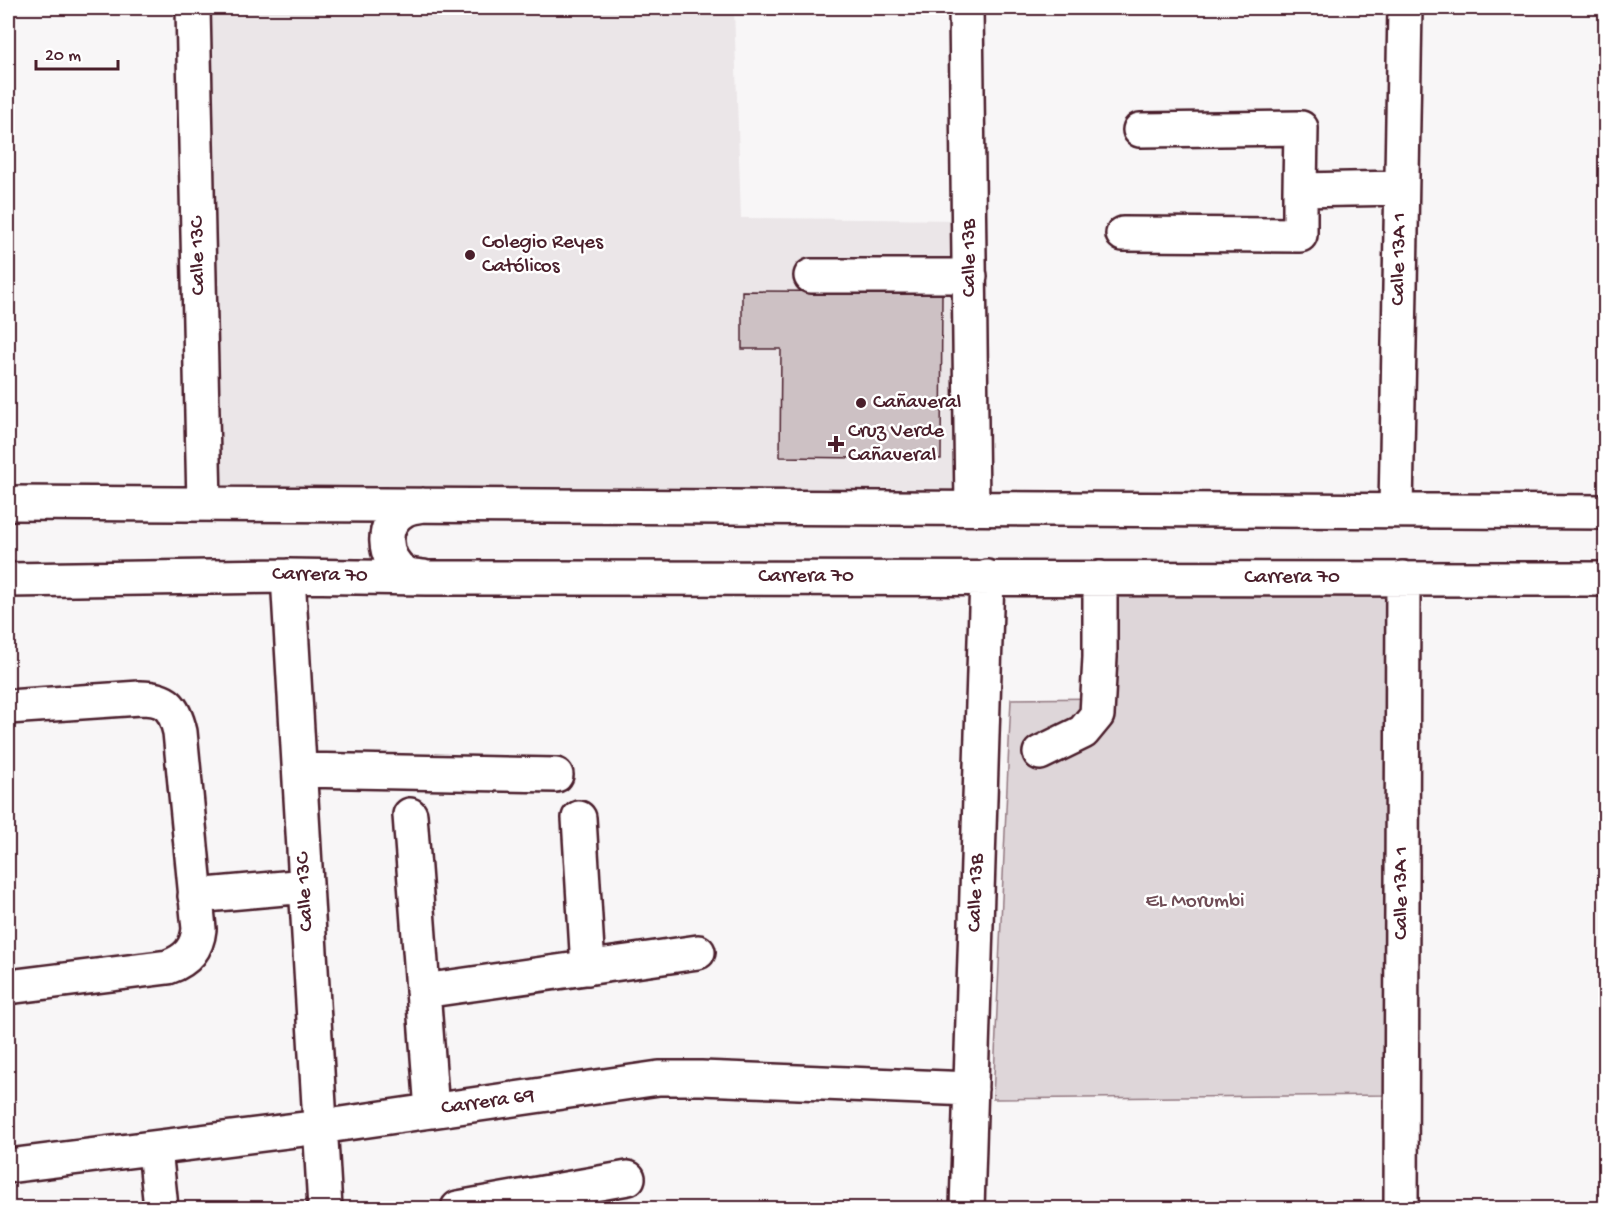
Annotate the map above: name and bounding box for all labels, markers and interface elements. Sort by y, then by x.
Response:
scale bar [36,33,118,71]
text: 20 m [45,46,81,67]
street label: Calle 13A 1 [1387,212,1413,306]
street label: Calle 13C [186,215,212,296]
street label: Calle 13B [958,218,983,297]
place label: Colegio Reyes Católicos [482,231,604,280]
marker: Colegio Reyes Católicos [463,248,477,262]
place label: Cañaveral [873,391,962,416]
marker: Cañaveral [854,396,868,410]
place label: Cruz Verde Cañaveral [848,420,945,469]
marker: Cruz Verde Cañaveral [829,437,843,451]
street label: Carrera 70 [272,563,368,589]
street label: Carrera 70 [758,565,854,590]
street label: Carrera 70 [1244,566,1340,591]
street label: Calle 13A 1 [1390,846,1415,940]
street label: Calle 13C [291,850,321,932]
street label: Calle 13B [963,852,991,933]
park label: EL Morumbi [1145,890,1245,915]
street label: Carrera 69 [440,1084,537,1122]

